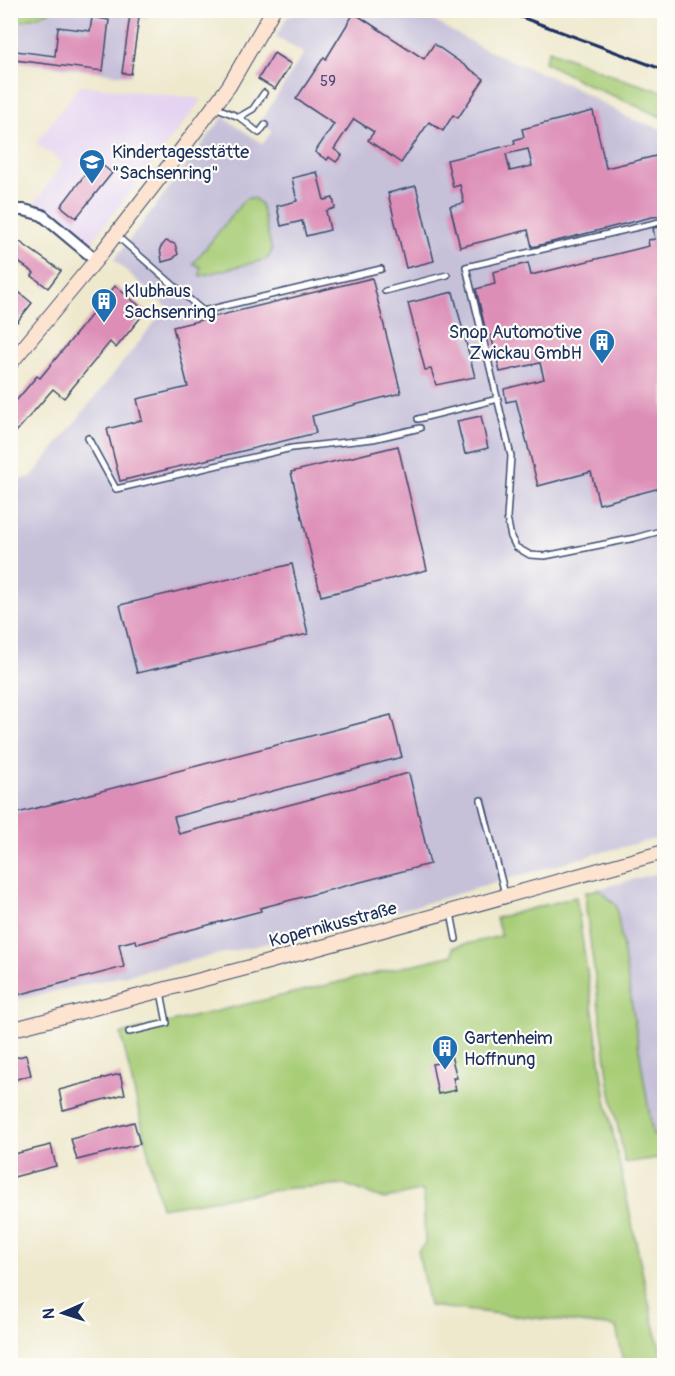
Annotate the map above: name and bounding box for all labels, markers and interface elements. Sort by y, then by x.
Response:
house number: 59 [320,72,336,91]
place label: Kindertagesstätte "Sachsenring" [112,141,249,185]
school or university icon: Kindertagesstätte "Sachsenring" [77,147,107,185]
place label: Klubhaus Sachsenring [124,280,216,324]
building icon: Klubhaus Sachsenring [89,286,119,324]
place label: Snop Automotive Zwickau GmbH [449,321,582,365]
building icon: Snop Automotive Zwickau GmbH [587,327,617,365]
street label: Kopernikusstraße [267,897,399,953]
place label: Gartenheim Hoffnung [464,1027,553,1071]
building icon: Gartenheim Hoffnung [430,1033,460,1071]
north arrow [33,1283,93,1343]
text: N [39,1308,59,1320]

